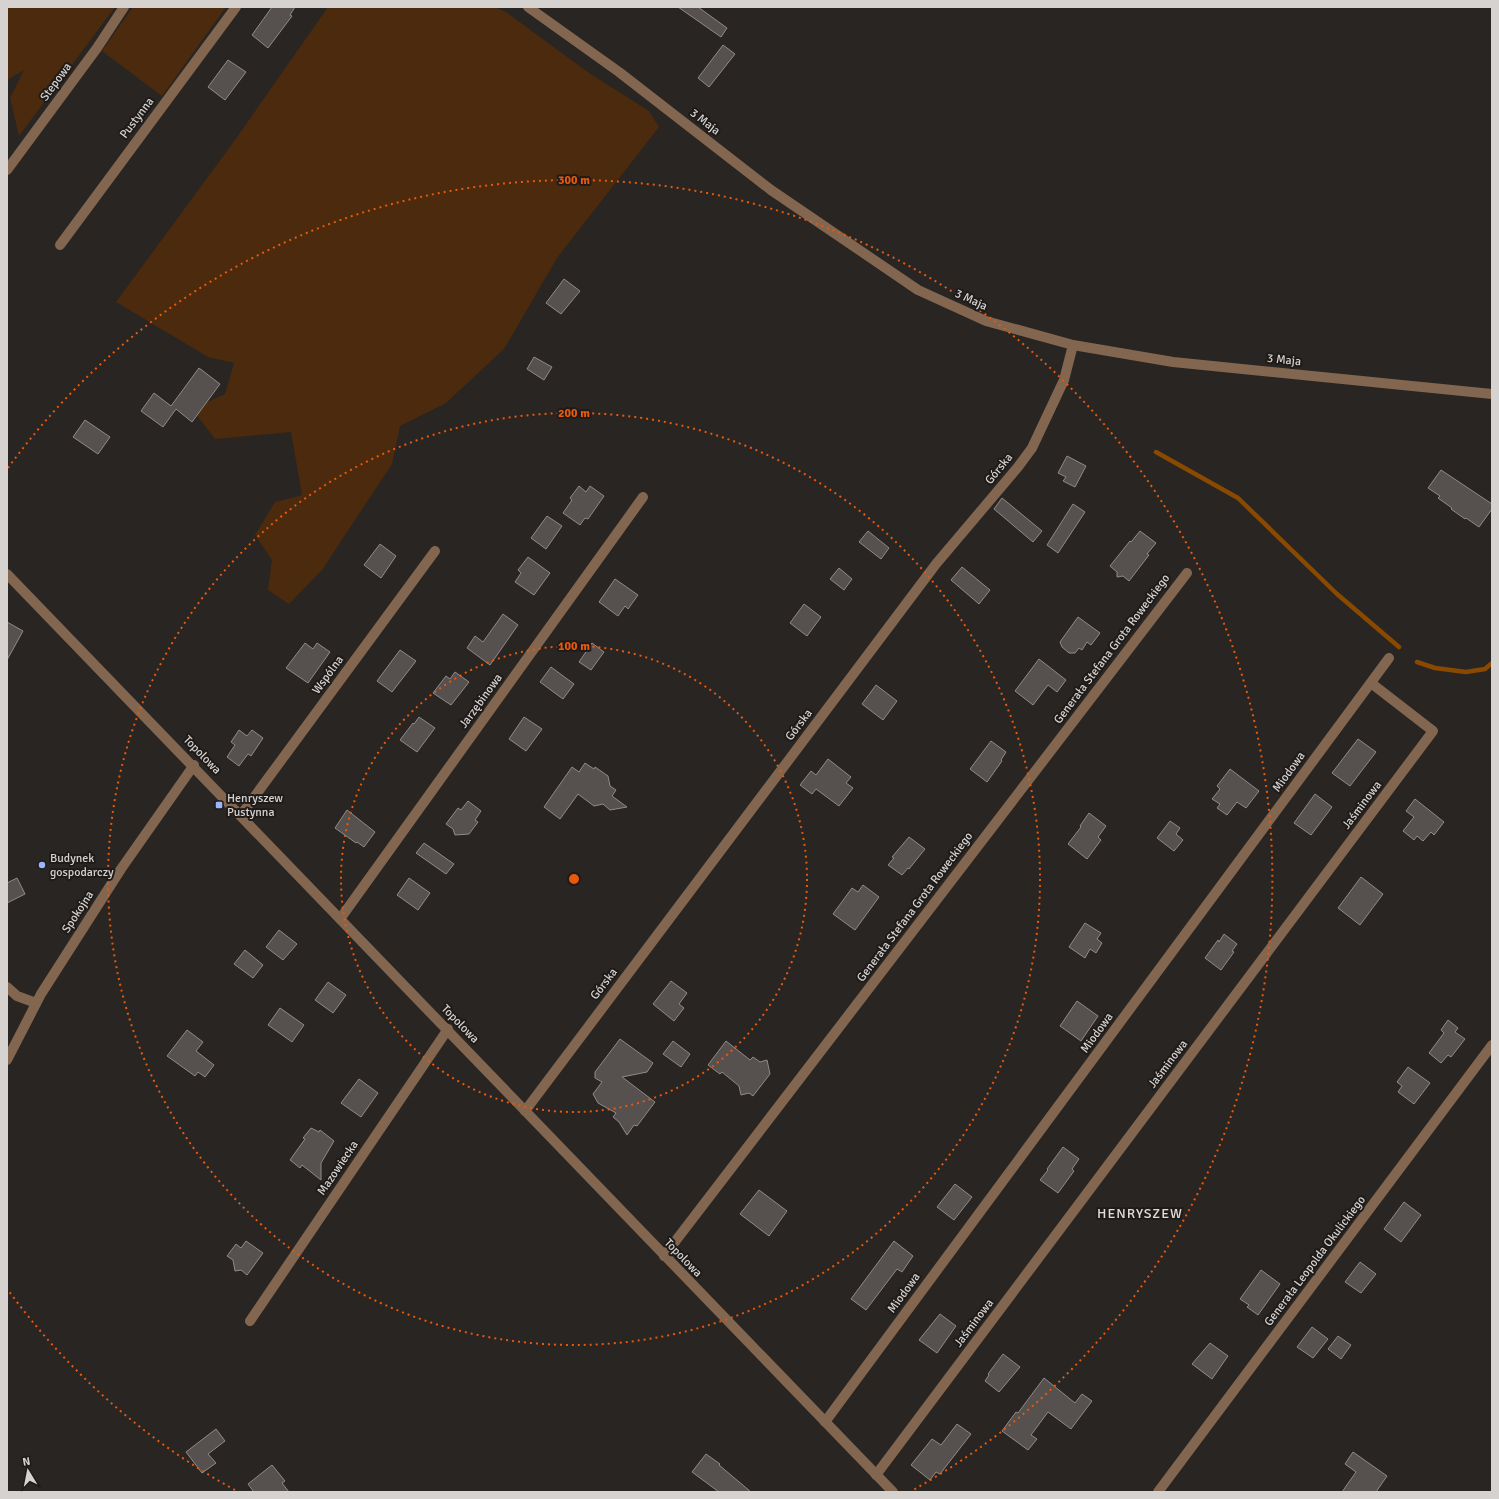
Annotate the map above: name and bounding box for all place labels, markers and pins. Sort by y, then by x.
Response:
place label: Henryszew Pustynna [227,791,283,820]
marker: Henryszew Pustynna [214,800,224,810]
place label: Budynek gospodarczy [50,851,114,880]
marker: Budynek gospodarczy [37,860,47,870]
centre of rings [567,872,581,886]

